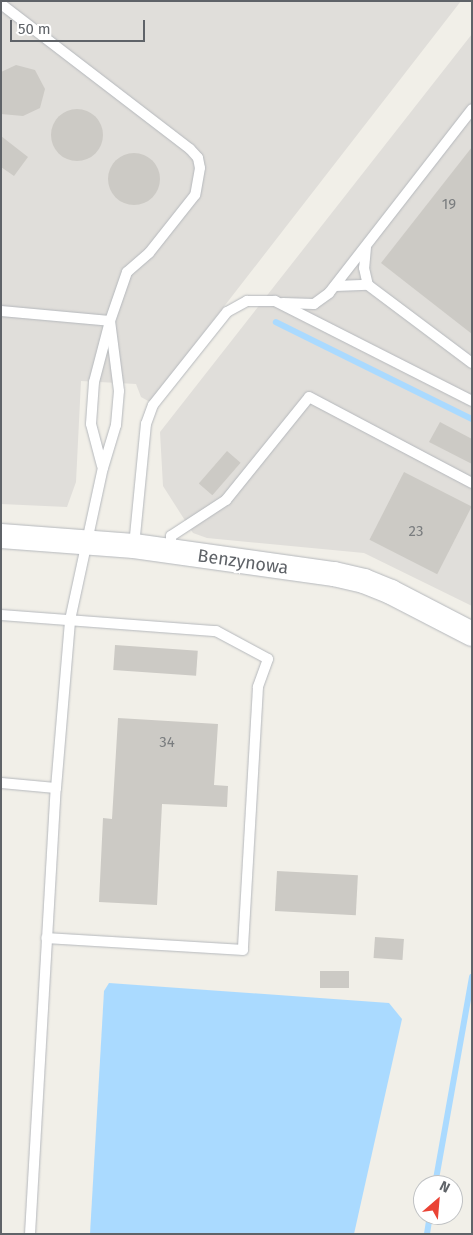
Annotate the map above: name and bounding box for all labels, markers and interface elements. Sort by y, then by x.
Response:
scale bar [12,10,148,42]
text: 50 m [18,20,51,38]
house number: 19 [442,196,456,214]
house number: 23 [409,523,423,541]
street label: Benzynowa [196,545,290,579]
house number: 34 [159,734,175,752]
north arrow [413,1175,463,1225]
text: N [437,1177,453,1197]

